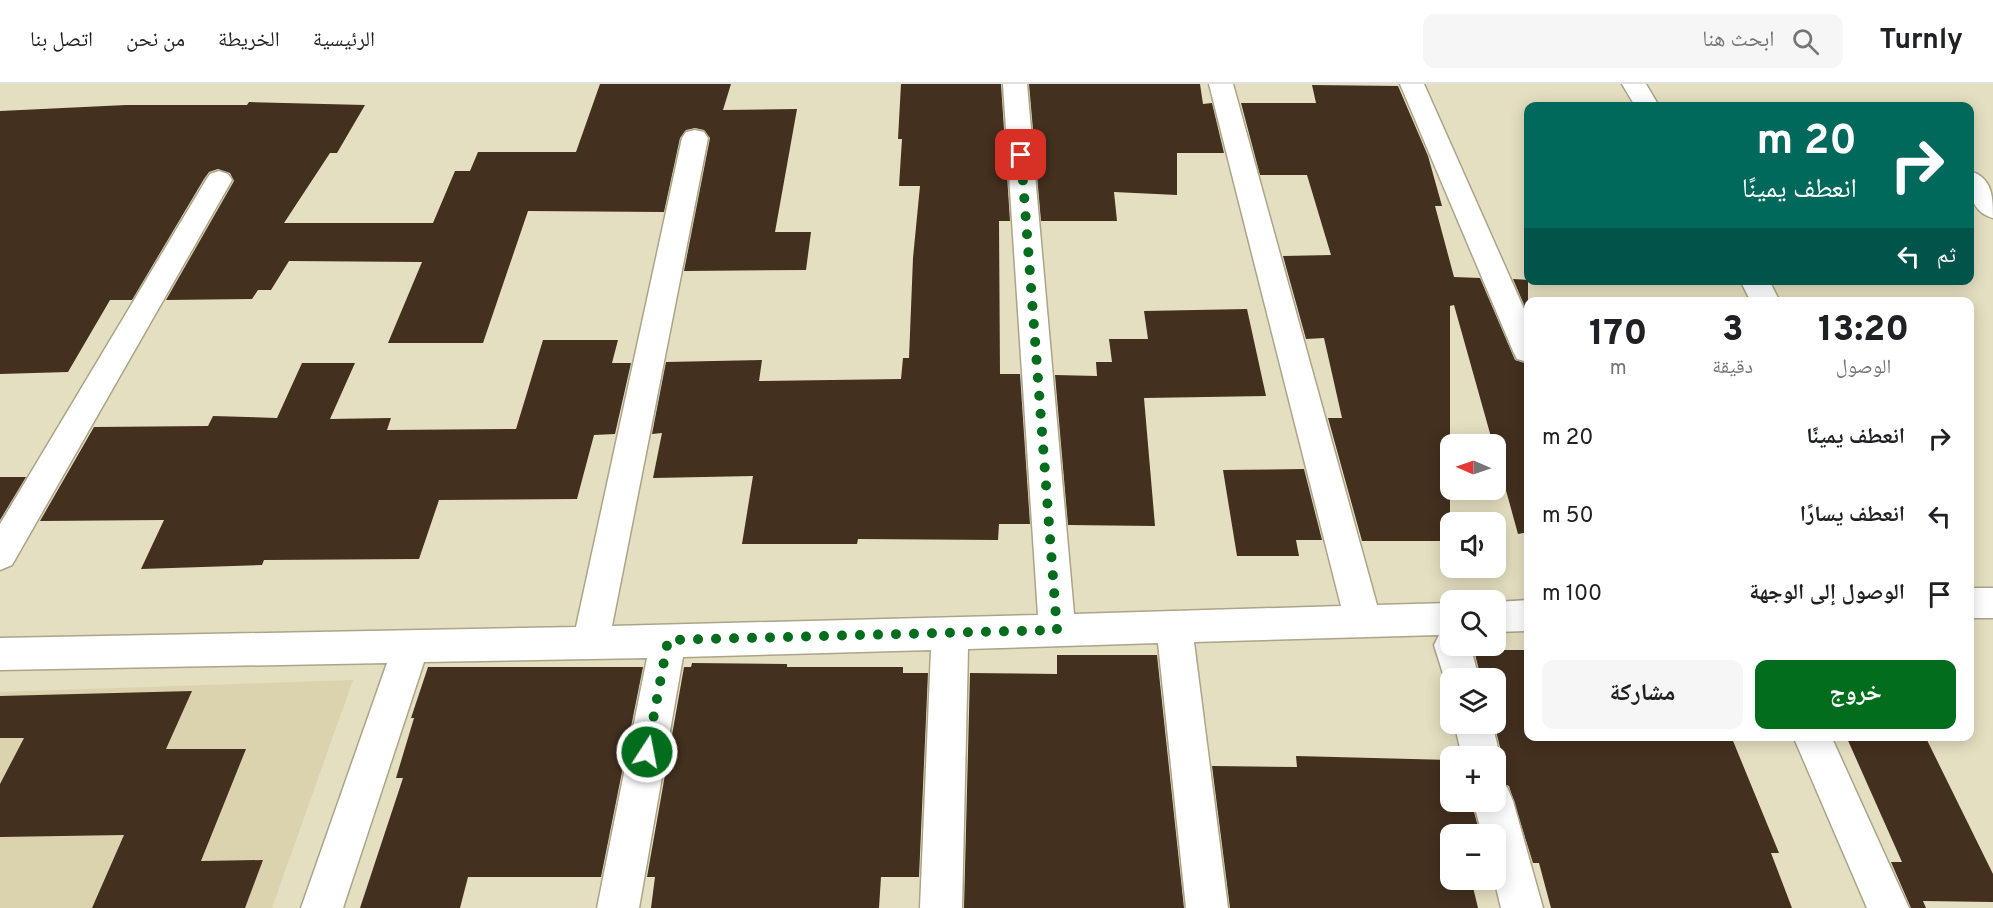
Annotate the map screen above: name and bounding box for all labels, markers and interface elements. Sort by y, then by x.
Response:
search box [1423,14,1843,68]
text: Turnly [1879,23,1963,59]
icon: search [1789,25,1822,58]
text: اتصل بنا [30,27,93,54]
text: من نحن [126,27,185,54]
text: الخريطة [218,27,280,54]
text: الرئيسية [313,27,375,54]
text: ابحث هنا [1702,27,1774,54]
text: 20 m [1756,116,1857,169]
icon: right [1878,126,1956,204]
pin [995,129,1046,180]
icon: arrive [1004,138,1037,171]
text: انعطف يمينًا [1742,173,1857,207]
icon: left [1892,240,1925,273]
text: ثم [1937,243,1956,270]
text: 3 [1722,308,1743,354]
text: 13:20 [1818,308,1909,354]
text: 170 [1589,312,1647,358]
text: دقيقة [1712,355,1753,381]
text: الوصول [1836,355,1891,381]
text: m [1610,356,1627,382]
icon: right [1923,422,1956,455]
text: انعطف يمينًا [1806,424,1905,451]
text: 20 m [1542,425,1593,452]
north arrow [1440,434,1506,500]
map controls [1440,434,1506,890]
icon: left [1923,500,1956,533]
text: انعطف يسارًا [1800,502,1905,529]
text: 50 m [1542,503,1594,530]
button: sound [1440,512,1506,578]
icon: arrive [1923,578,1956,611]
text: الوصول إلى الوجهة [1749,580,1905,607]
text: 100 m [1542,581,1602,608]
button: search [1440,590,1506,656]
button: مشاركة [1542,660,1743,729]
button: خروج [1755,660,1956,729]
button: layers [1440,668,1506,734]
position arrow [615,720,679,784]
button: + [1440,746,1506,812]
button: − [1440,824,1506,890]

